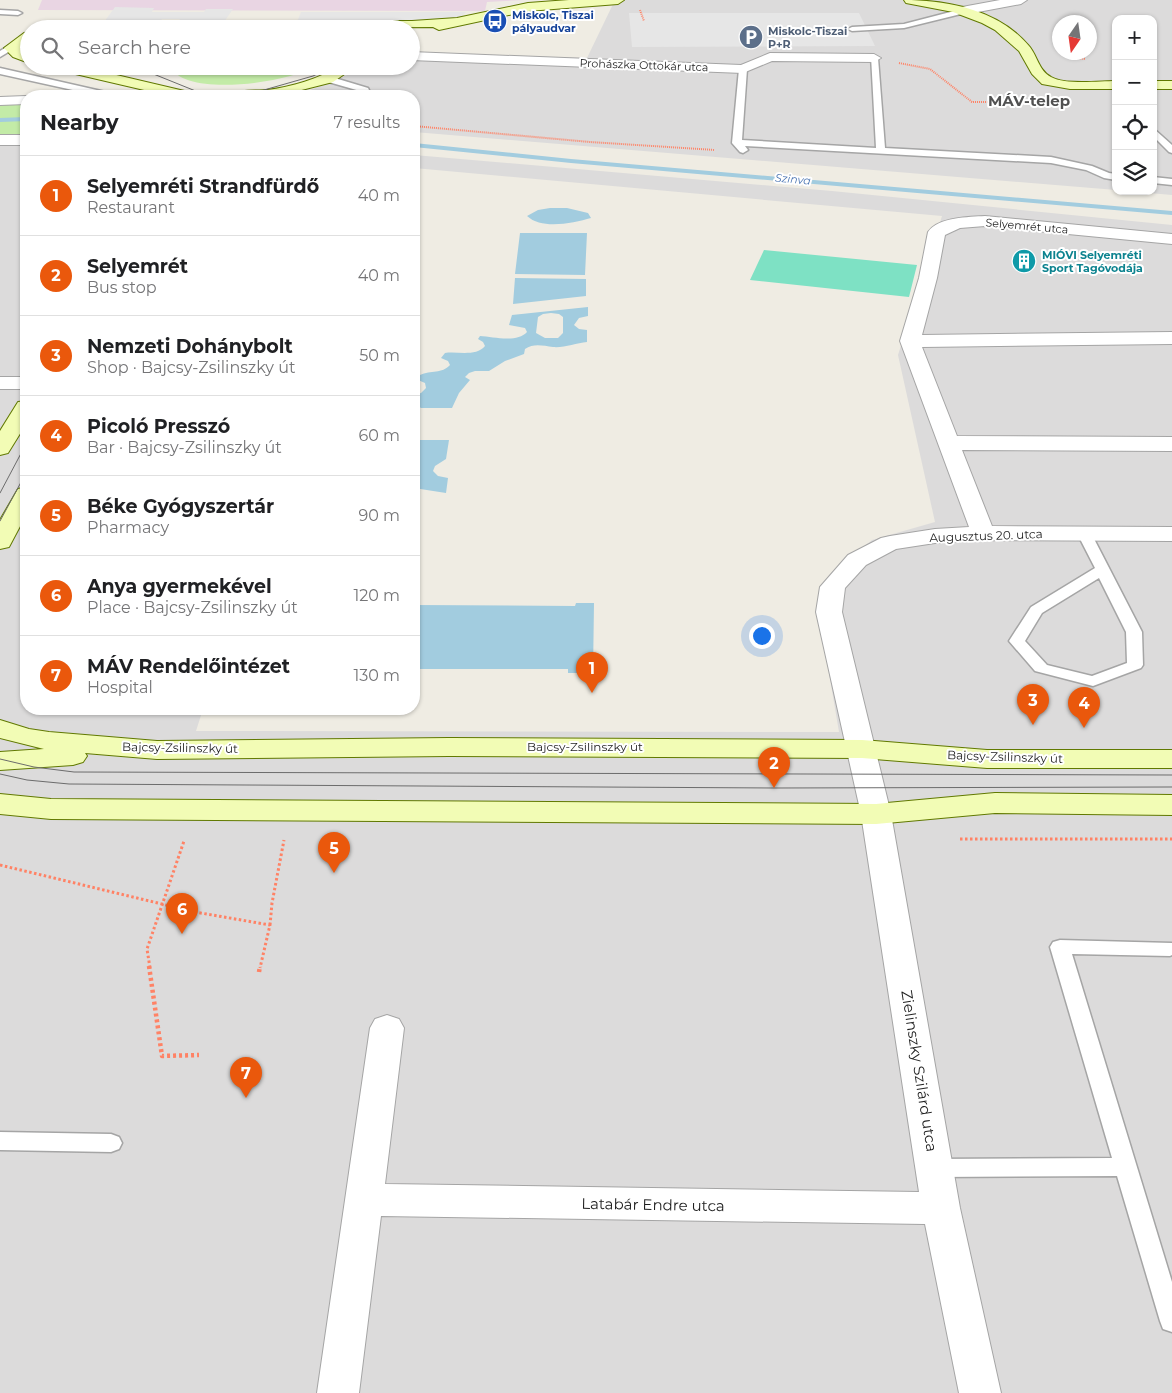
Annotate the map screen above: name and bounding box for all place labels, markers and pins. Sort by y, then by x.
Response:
bus stop icon: Miskolc, Tiszai pályaudvar [482,8,508,34]
place label: Miskolc, Tiszai pályaudvar [512,8,594,35]
parking icon: Miskolc-Tiszai P+R [738,24,764,50]
place label: Miskolc-Tiszai P+R [768,24,847,51]
building icon: MIÓVI Selyemréti Sport Tagóvodája [1011,248,1037,274]
place label: MIÓVI Selyemréti Sport Tagóvodája [1042,248,1143,275]
pin: 1 [576,652,608,693]
pin: 3 [1017,684,1049,725]
pin: 4 [1068,687,1100,728]
pin: 2 [758,747,790,788]
pin: 5 [318,832,350,873]
pin: 6 [166,893,198,934]
pin: 7 [230,1057,262,1098]

